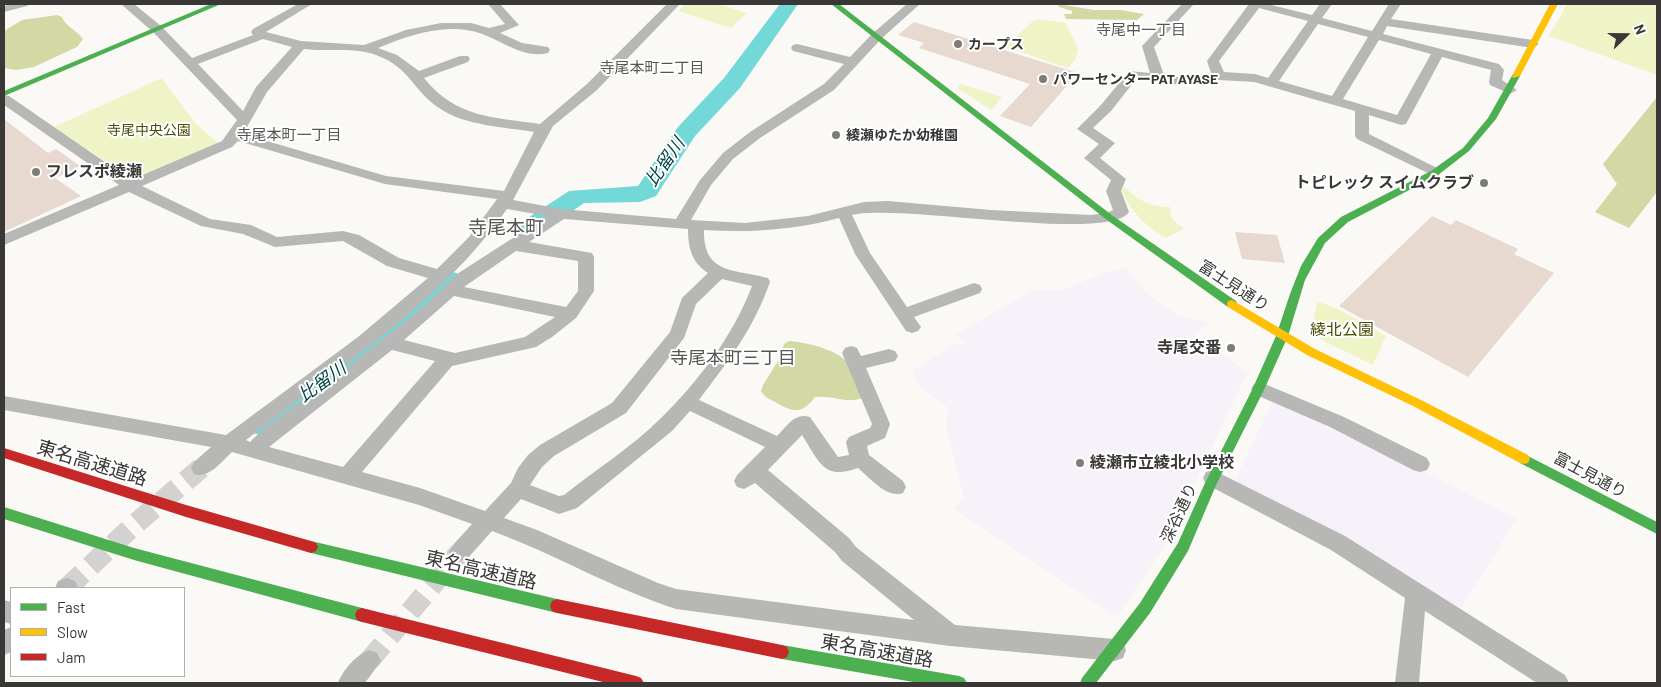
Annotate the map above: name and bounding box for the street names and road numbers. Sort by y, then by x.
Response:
street label: 富士見通り [1195,256,1273,316]
street label: 東名高速道路 [34,435,150,491]
street label: 富士見通り [1550,448,1630,502]
street label: 深谷通り [1157,480,1201,546]
street label: 東名高速道路 [423,546,539,594]
street label: 東名高速道路 [819,630,935,672]

